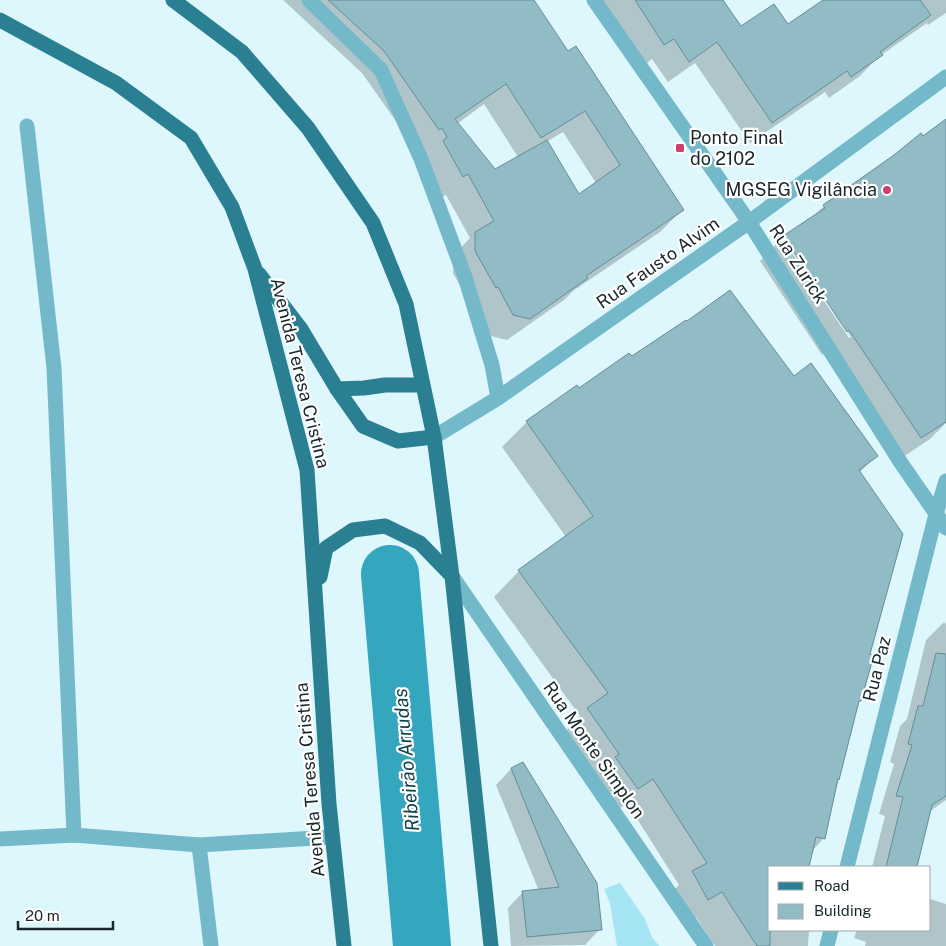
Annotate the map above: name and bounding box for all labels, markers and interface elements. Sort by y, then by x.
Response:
place label: Ponto Final do 2102 [690,127,784,169]
marker: Ponto Final do 2102 [674,142,686,154]
place label: MGSEG Vigilância [726,179,877,200]
marker: MGSEG Vigilância [881,184,893,196]
street label: Rua Fausto Alvim [592,212,723,313]
street label: Rua Zurick [765,220,832,307]
street label: Avenida Teresa Cristina [267,275,334,470]
street label: Rua Paz [858,634,895,704]
street label: Rua Monte Simplon [539,677,650,822]
street label: Avenida Teresa Cristina [291,682,328,878]
water label: Ribeirão Arrudas [389,688,423,832]
legend [768,866,931,931]
text: Road [814,877,850,894]
scale bar [18,898,112,930]
text: Building [814,902,872,919]
text: 20 m [25,907,60,924]

